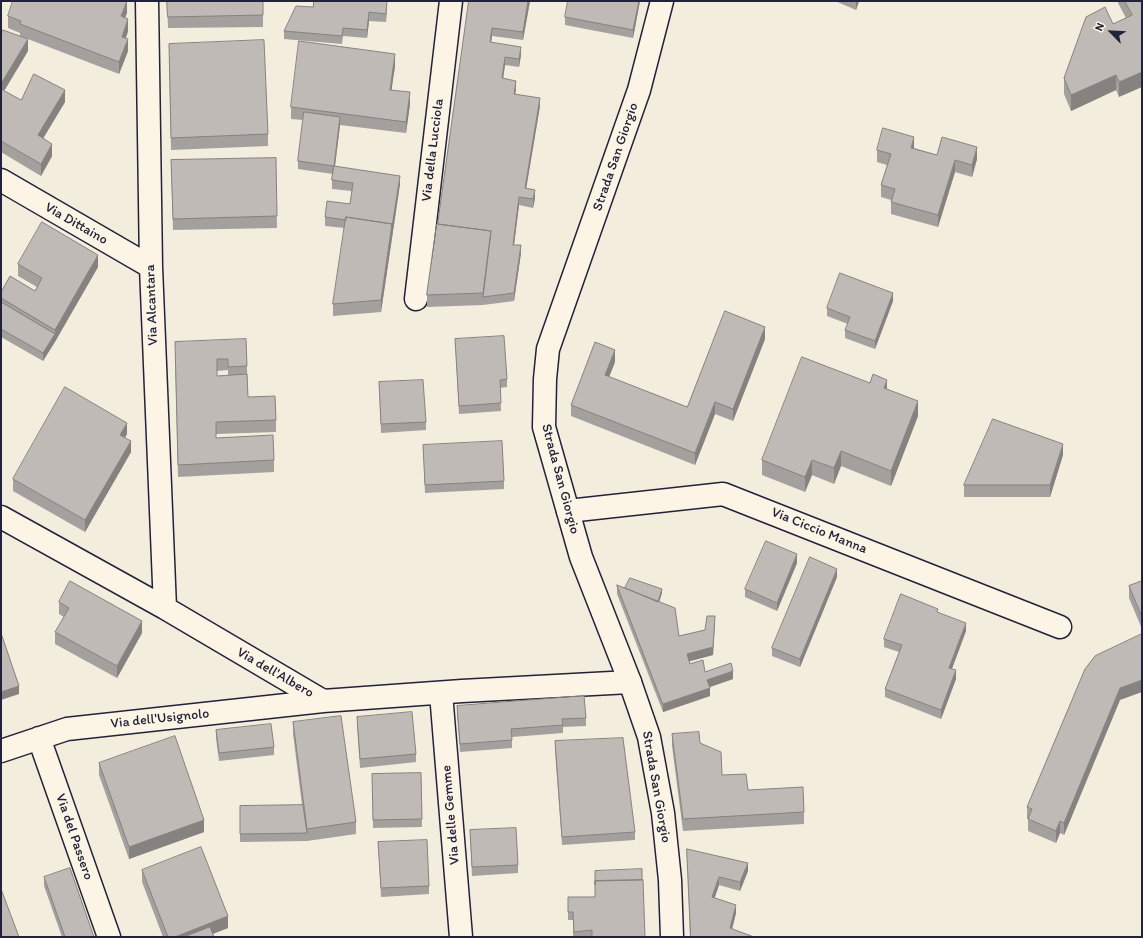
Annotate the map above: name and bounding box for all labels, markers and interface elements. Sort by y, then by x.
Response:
north arrow [1091,12,1131,52]
text: N [1092,21,1107,33]
street label: Via della Lucciola [418,97,448,203]
street label: Strada San Giorgio [590,101,642,213]
street label: Via Dittaino [41,199,111,249]
street label: Via Alcantara [142,264,162,346]
street label: Strada San Giorgio [537,422,583,536]
street label: Via Ciccio Manna [769,504,869,558]
street label: Via dell'Albero [233,644,317,702]
street label: Via dell'Usignolo [110,705,210,733]
street label: Strada San Giorgio [638,730,674,844]
street label: Via delle Gemme [438,764,464,866]
street label: Via del Passero [51,792,97,882]

